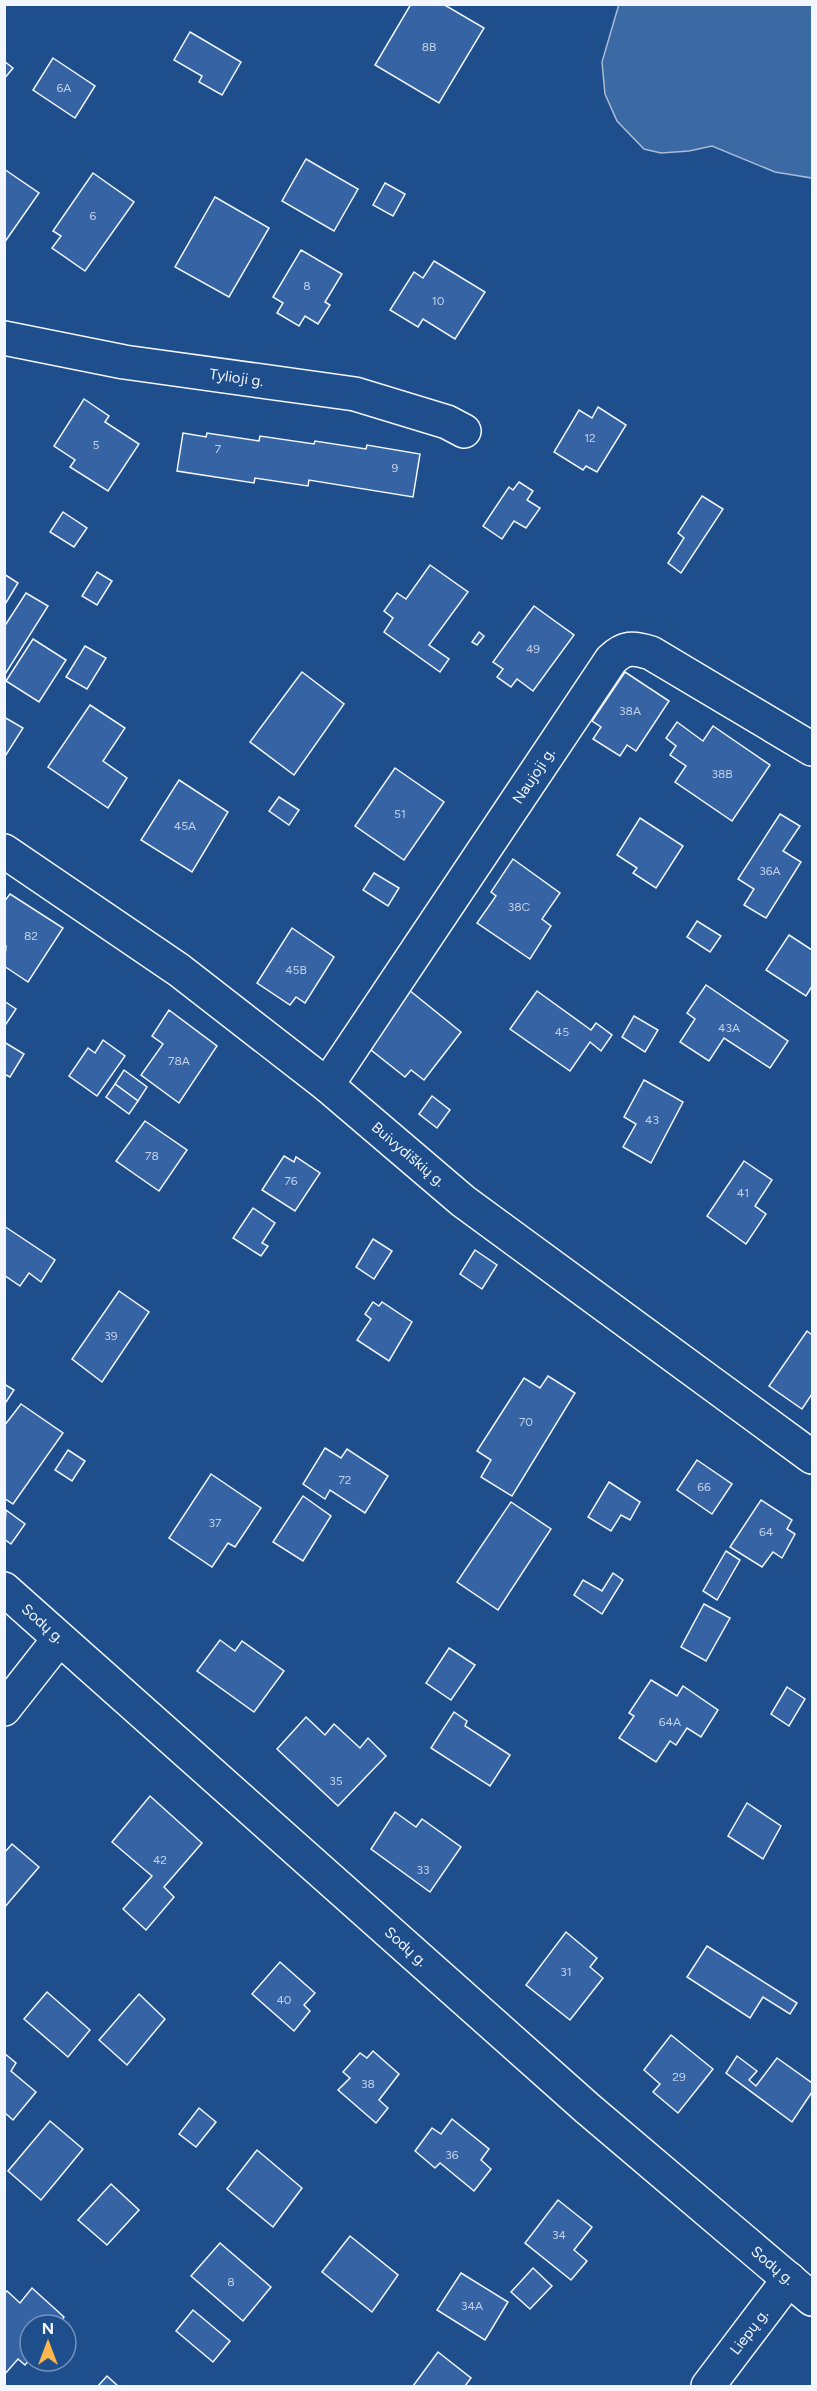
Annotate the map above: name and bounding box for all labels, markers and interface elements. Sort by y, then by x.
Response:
house number: 8B [422,40,436,54]
house number: 6A [57,81,71,95]
house number: 6 [90,209,97,223]
house number: 8 [303,279,311,293]
house number: 10 [432,294,445,308]
street label: Tylioji g. [208,365,265,390]
house number: 12 [584,431,596,445]
house number: 5 [93,438,100,452]
house number: 7 [215,442,222,456]
house number: 9 [392,461,399,475]
house number: 49 [526,642,540,656]
house number: 38A [619,704,641,718]
street label: Naujoji g. [509,744,559,807]
house number: 38B [711,767,733,781]
house number: 51 [394,807,406,821]
house number: 45A [174,819,196,833]
house number: 36A [759,864,781,878]
house number: 38C [508,900,531,914]
house number: 82 [24,929,38,943]
house number: 45B [285,963,307,977]
house number: 43A [718,1021,740,1035]
house number: 45 [555,1025,569,1039]
house number: 78A [168,1054,190,1068]
house number: 43 [645,1113,659,1127]
street label: Buivydiškių g. [368,1118,449,1191]
house number: 78 [145,1149,159,1163]
house number: 76 [284,1174,298,1188]
house number: 41 [737,1186,749,1200]
house number: 39 [104,1329,118,1343]
house number: 70 [519,1415,533,1429]
house number: 72 [338,1473,352,1487]
house number: 66 [697,1480,711,1494]
house number: 37 [209,1516,222,1530]
house number: 64 [759,1525,774,1539]
street label: Sodų g. [18,1600,68,1647]
house number: 64A [659,1715,681,1729]
house number: 35 [329,1774,343,1788]
house number: 42 [153,1853,167,1867]
house number: 33 [416,1863,430,1877]
street label: Sodų g. [381,1923,431,1970]
house number: 31 [560,1965,572,1979]
house number: 40 [276,1993,292,2007]
house number: 29 [672,2070,686,2084]
house number: 38 [361,2077,375,2091]
house number: 36 [445,2148,459,2162]
house number: 34 [552,2228,567,2242]
street label: Sodų g. [747,2242,798,2289]
house number: 8 [227,2275,235,2289]
house number: 34A [461,2299,483,2313]
street label: Liepų g. [726,2305,772,2358]
north arrow [18,2313,78,2373]
text: N [42,2319,54,2338]

